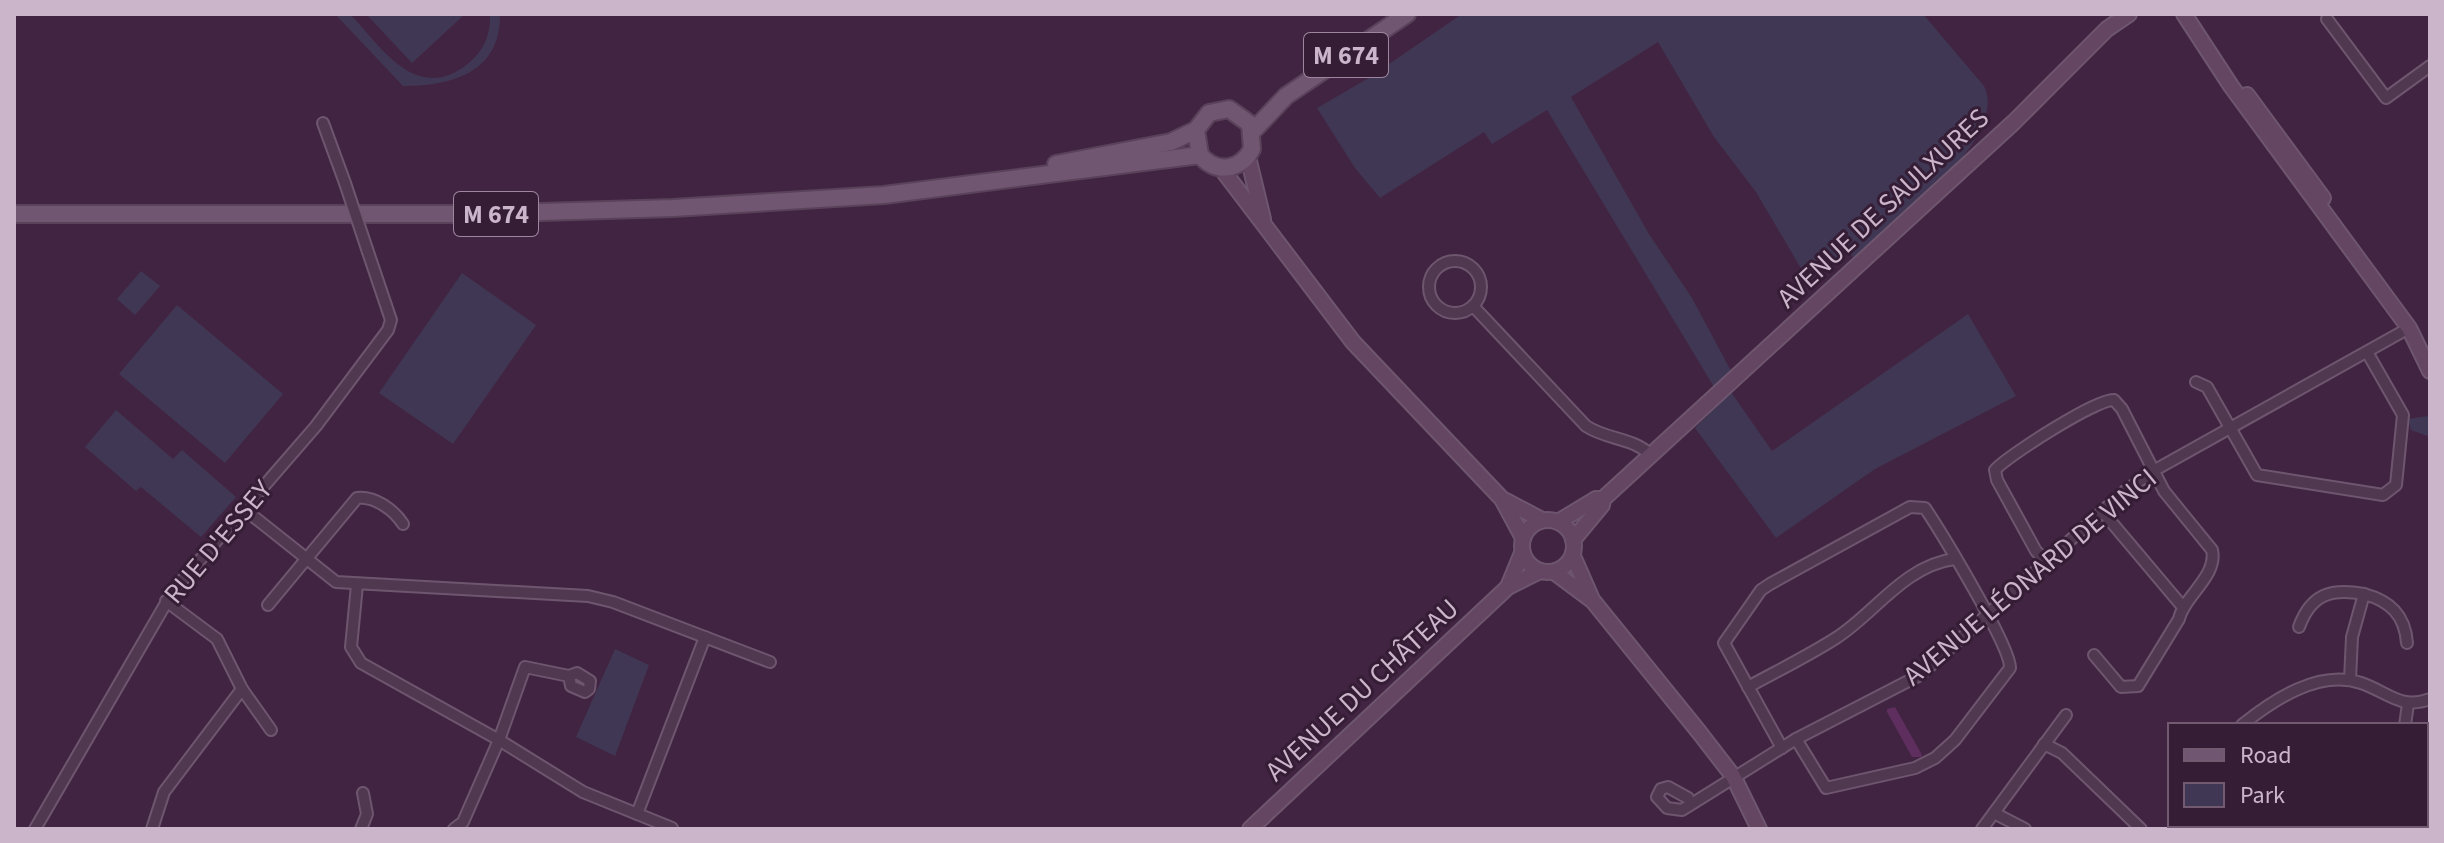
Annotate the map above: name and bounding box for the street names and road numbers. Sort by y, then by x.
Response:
road number: M 674 [1304,33,1388,77]
street label: AVENUE DE SAULXURES [1768,99,1998,317]
road number: M 674 [454,192,538,236]
street label: AVENUE LÉONARD DE VINCI [1894,459,2166,695]
street label: RUE D'ESSEY [154,471,282,613]
street label: AVENUE DU CHÂTEAU [1256,589,1468,791]

